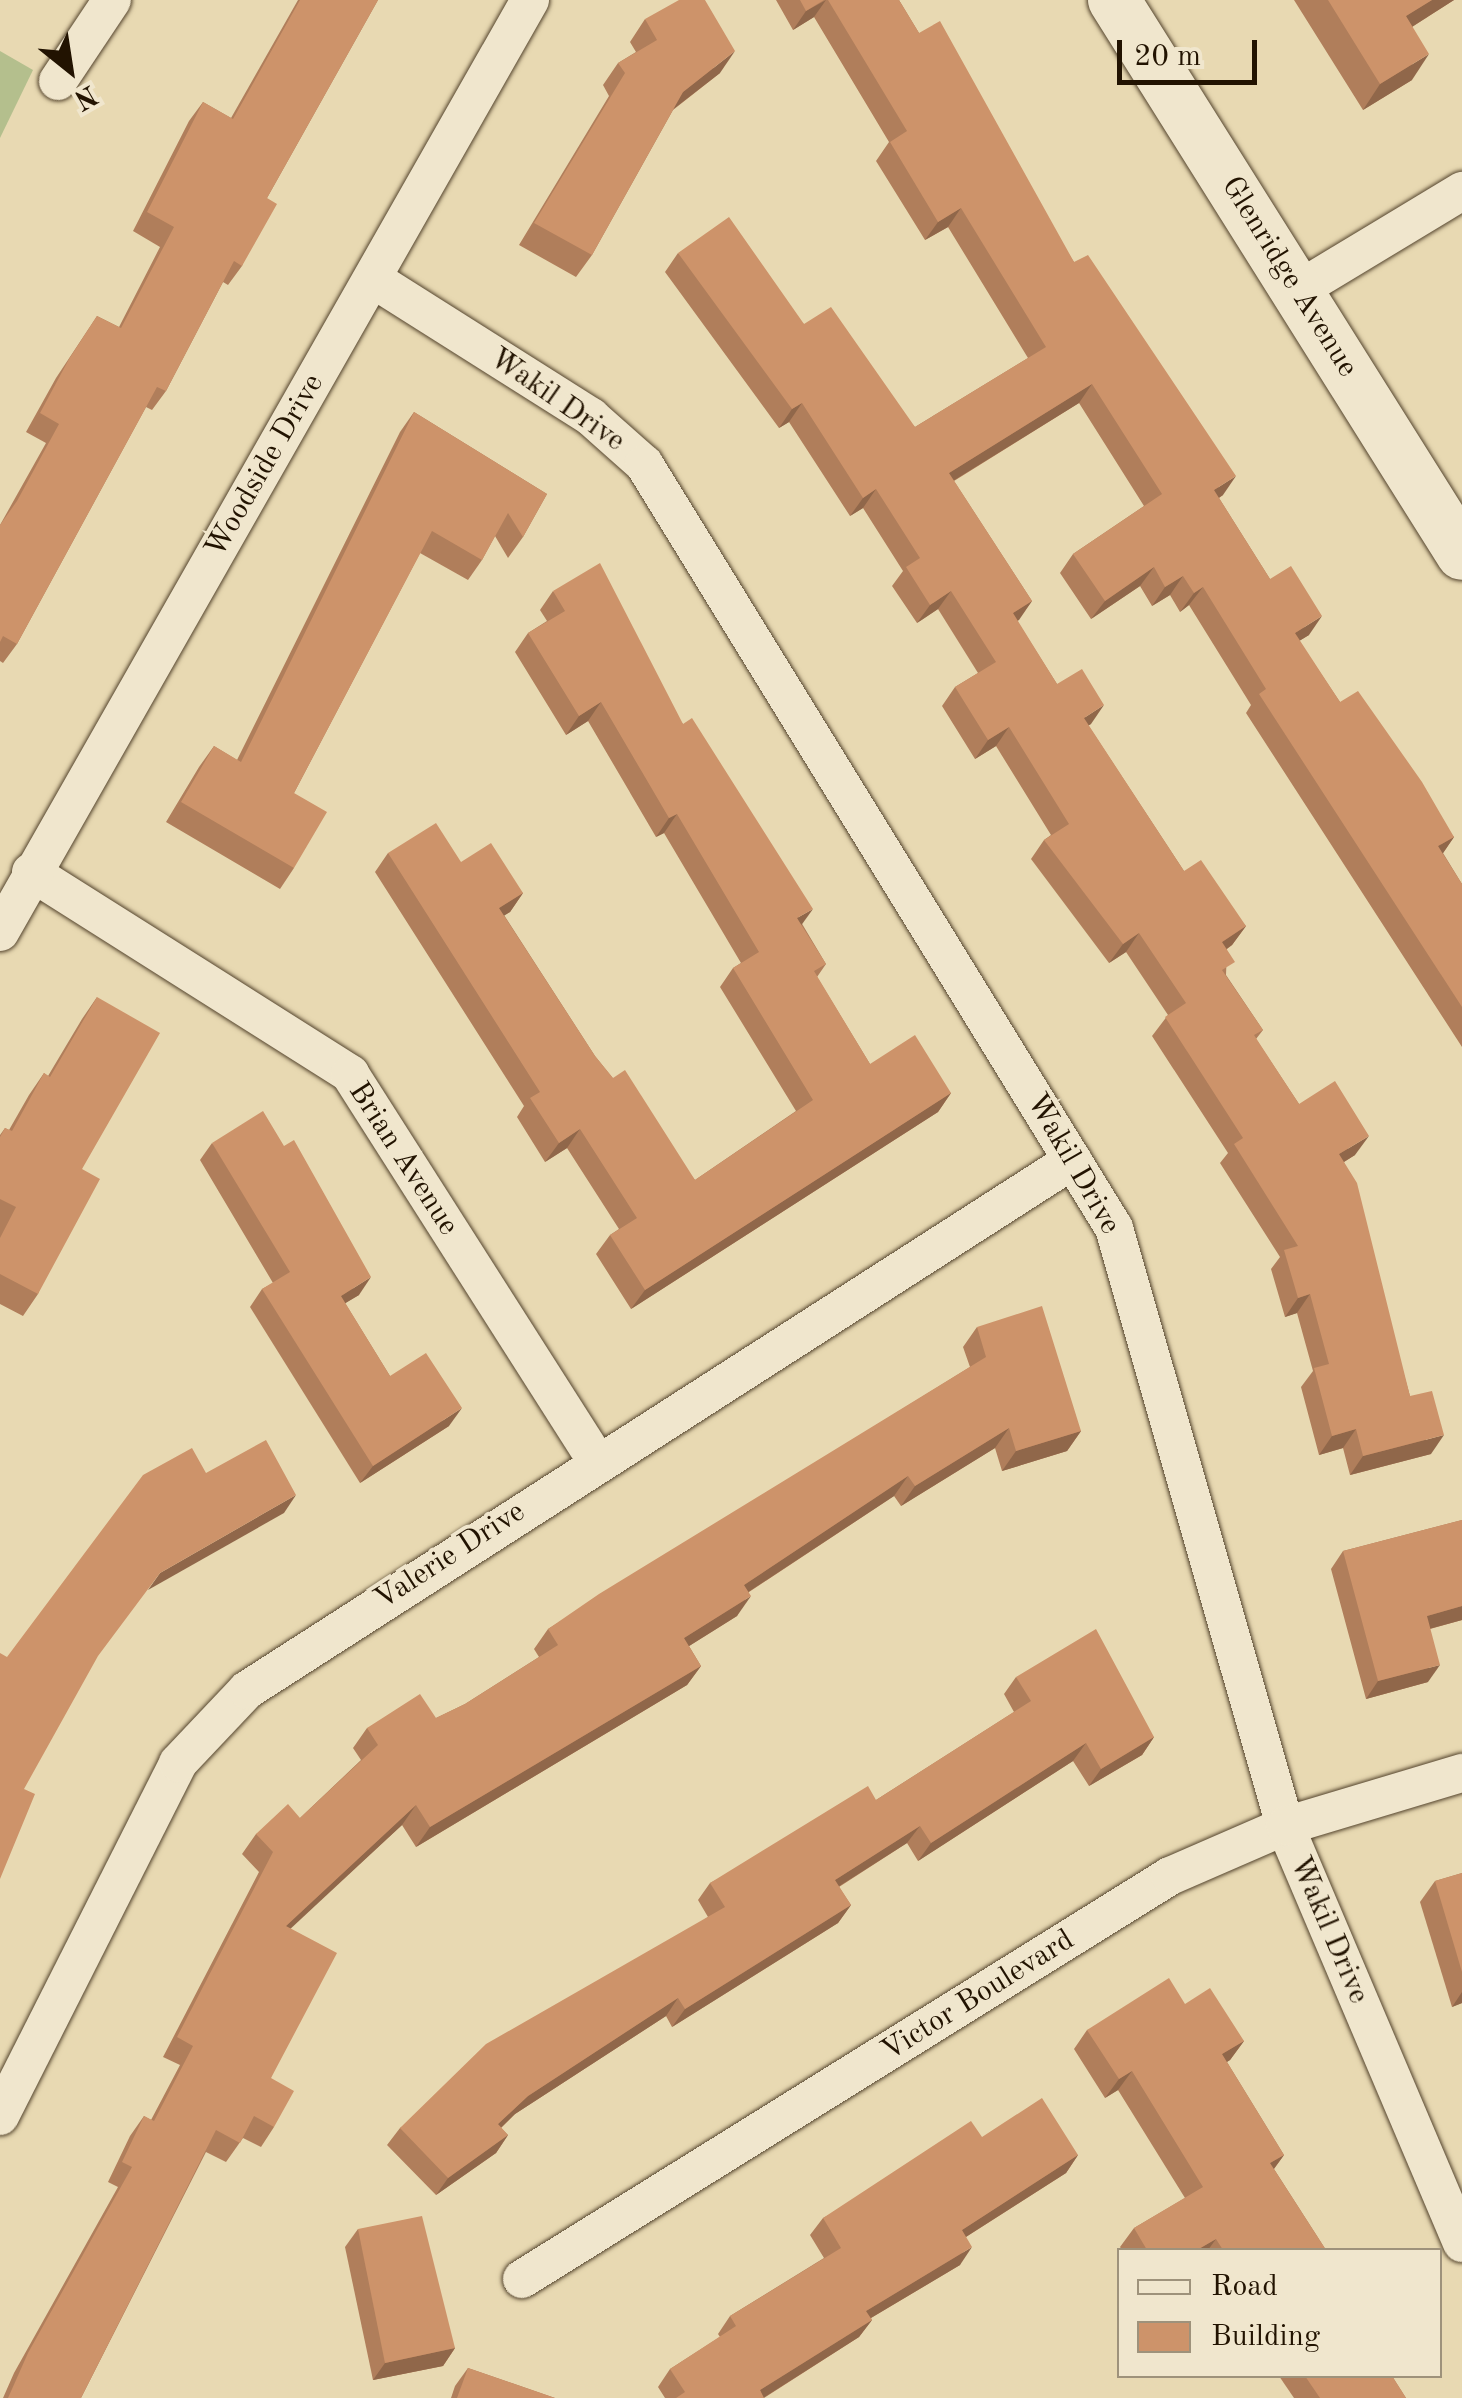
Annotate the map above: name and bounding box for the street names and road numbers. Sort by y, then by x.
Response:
street label: Glenridge Avenue [1213,170,1365,384]
street label: Wakil Drive [482,340,632,460]
street label: Woodside Drive [198,368,332,564]
street label: Brian Avenue [340,1075,466,1243]
street label: Wakil Drive [1018,1087,1128,1241]
street label: Valerie Drive [368,1494,532,1618]
street label: Wakil Drive [1282,1851,1376,2009]
street label: Victor Boulevard [875,1922,1081,2070]

